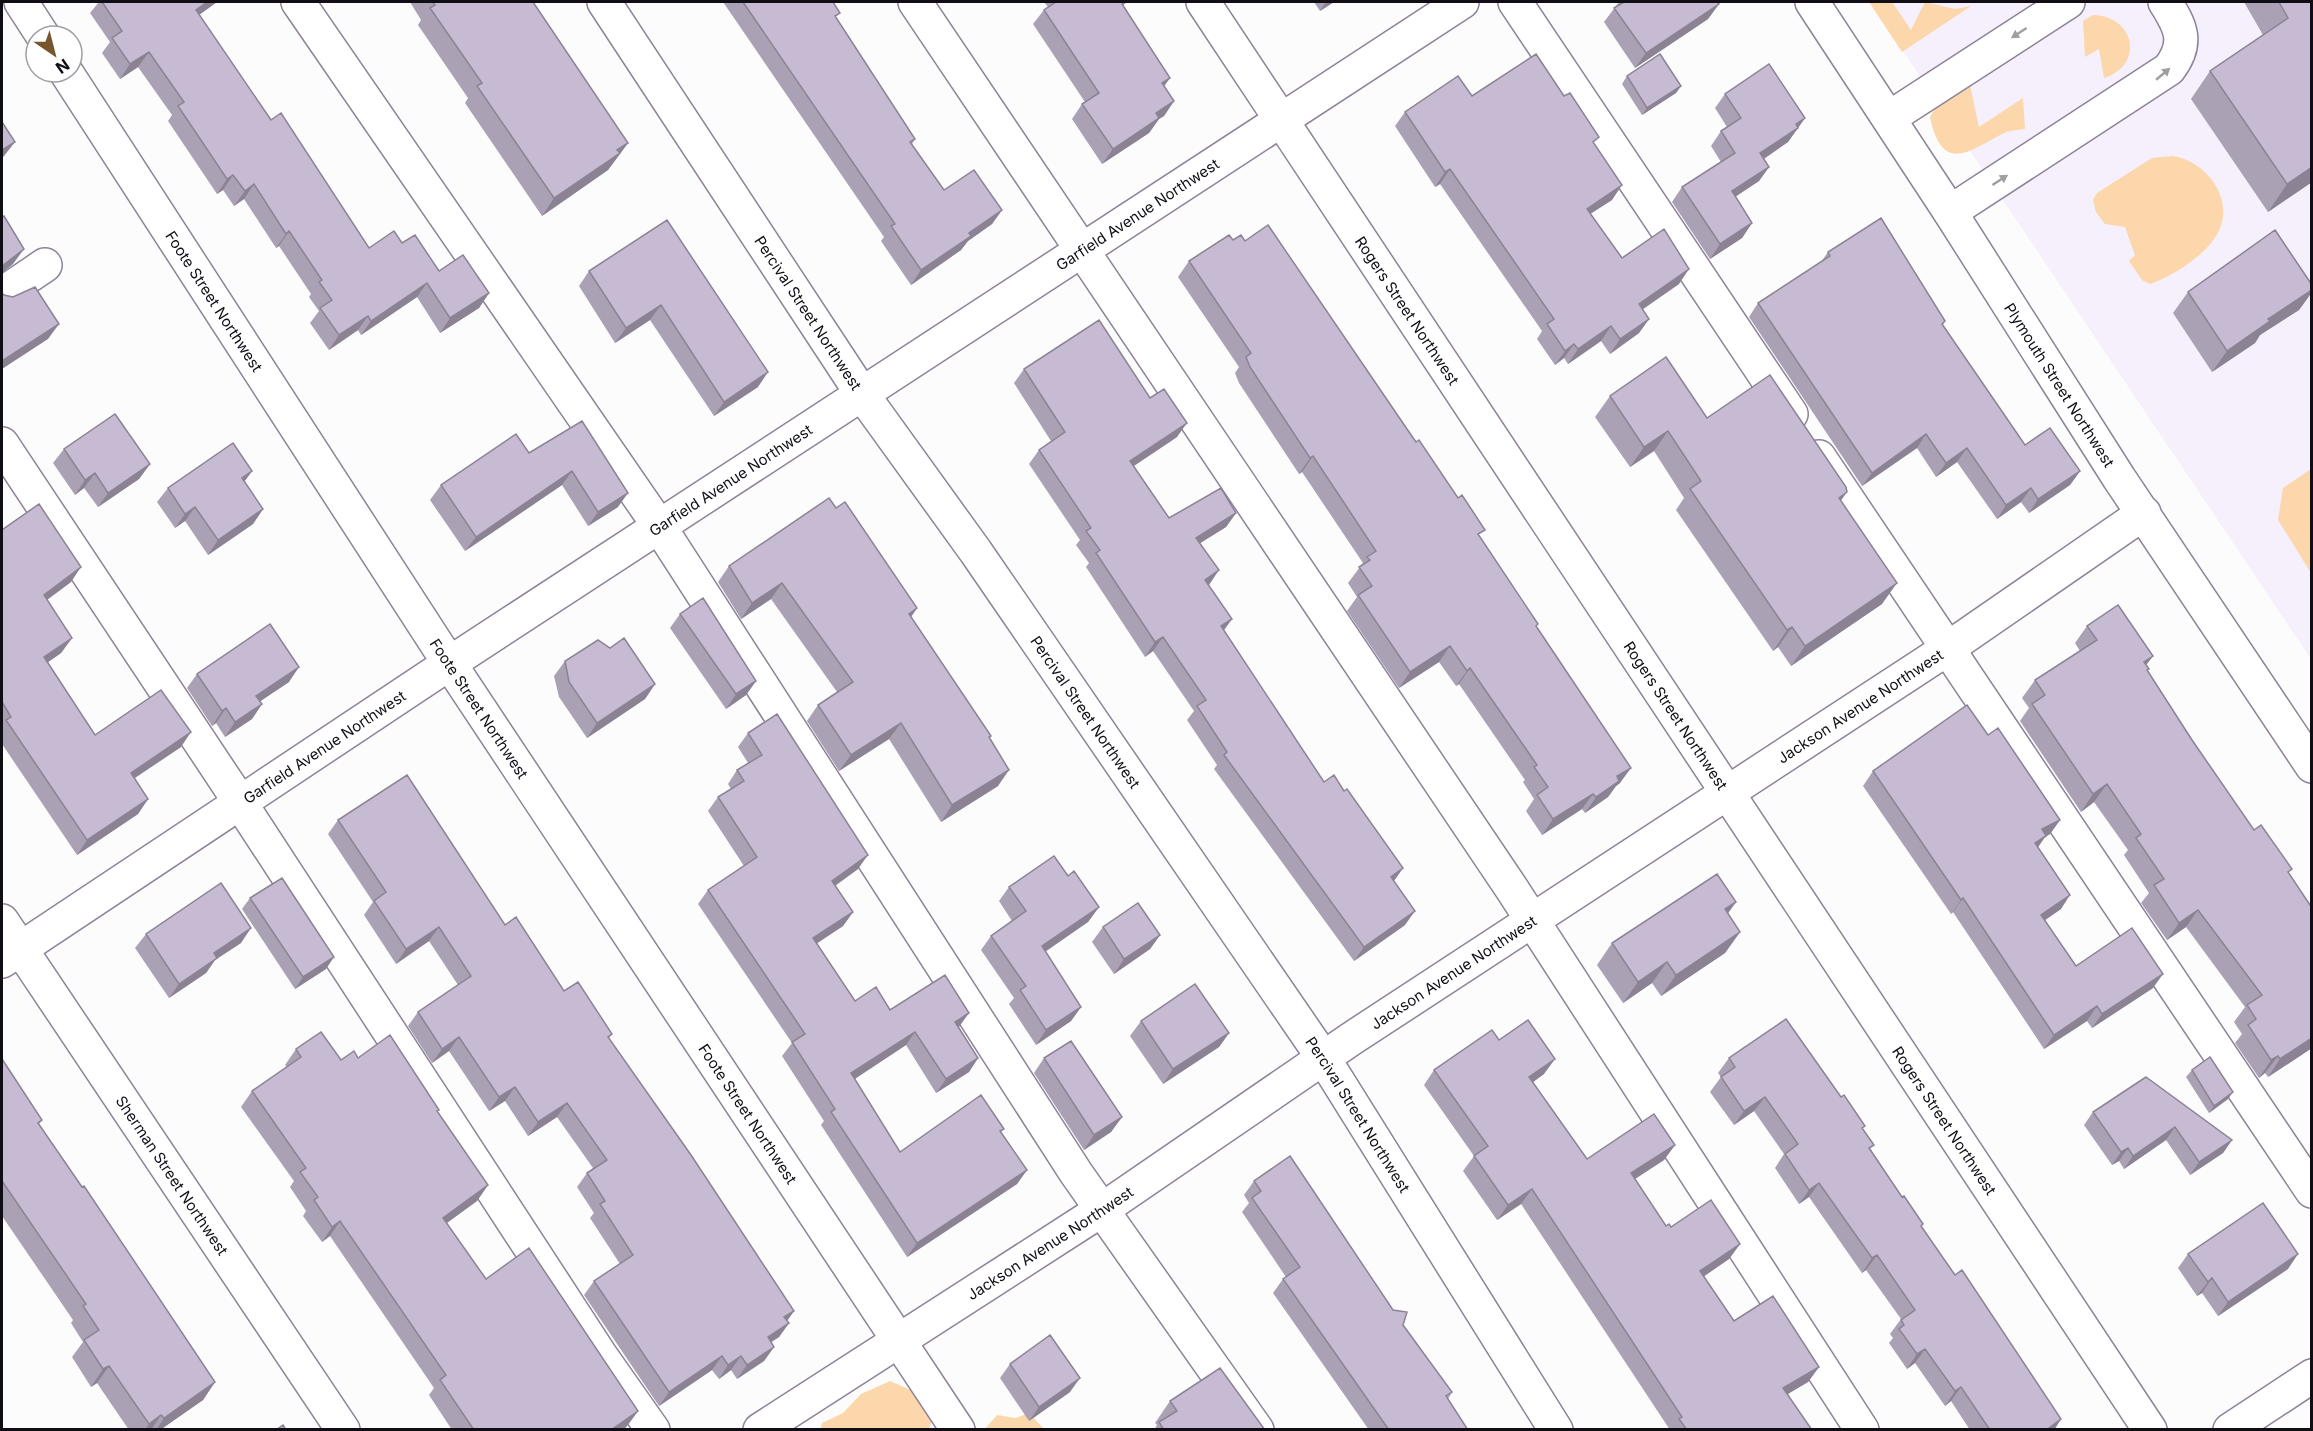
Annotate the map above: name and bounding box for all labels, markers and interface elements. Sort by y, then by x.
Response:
north arrow [24,24,84,84]
one-way arrow [2011,28,2027,39]
text: N [52,55,73,78]
one-way arrow [2155,67,2171,80]
street label: Garfield Avenue Northwest [1052,154,1223,274]
one-way arrow [1992,175,2008,186]
street label: Foote Street Northwest [162,227,267,375]
street label: Percival Street Northwest [751,232,866,394]
street label: Rogers Street Northwest [1351,232,1464,388]
street label: Plymouth Street Northwest [2001,299,2119,471]
street label: Garfield Avenue Northwest [645,420,816,540]
street label: Percival Street Northwest [1027,632,1145,792]
street label: Foote Street Northwest [426,635,533,782]
street label: Rogers Street Northwest [1620,637,1732,793]
street label: Jackson Avenue Northwest [1773,645,1947,767]
street label: Garfield Avenue Northwest [239,686,409,807]
street label: Jackson Avenue Northwest [1367,911,1540,1033]
street label: Percival Street Northwest [1302,1033,1414,1196]
street label: Foote Street Northwest [695,1040,801,1187]
street label: Rogers Street Northwest [1889,1042,2001,1198]
street label: Sherman Street Northwest [112,1092,233,1259]
street label: Jackson Avenue Northwest [963,1182,1137,1304]

